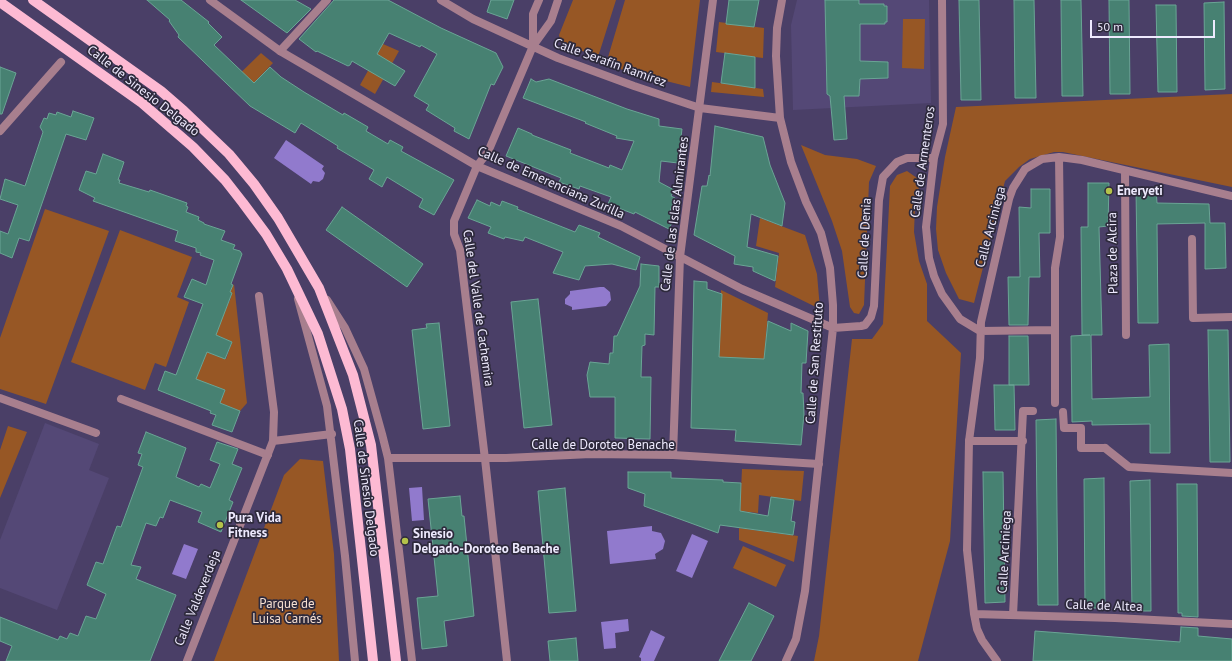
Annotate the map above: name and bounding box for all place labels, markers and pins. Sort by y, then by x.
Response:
place label: Eneryeti [1117,183,1163,199]
marker: Eneryeti [1104,186,1114,196]
place label: Pura Vida Fitness [228,510,281,541]
marker: Pura Vida Fitness [215,520,225,530]
place label: Sinesio Delgado-Doroteo Benache [413,526,559,557]
marker: Sinesio Delgado-Doroteo Benache [400,536,410,546]

